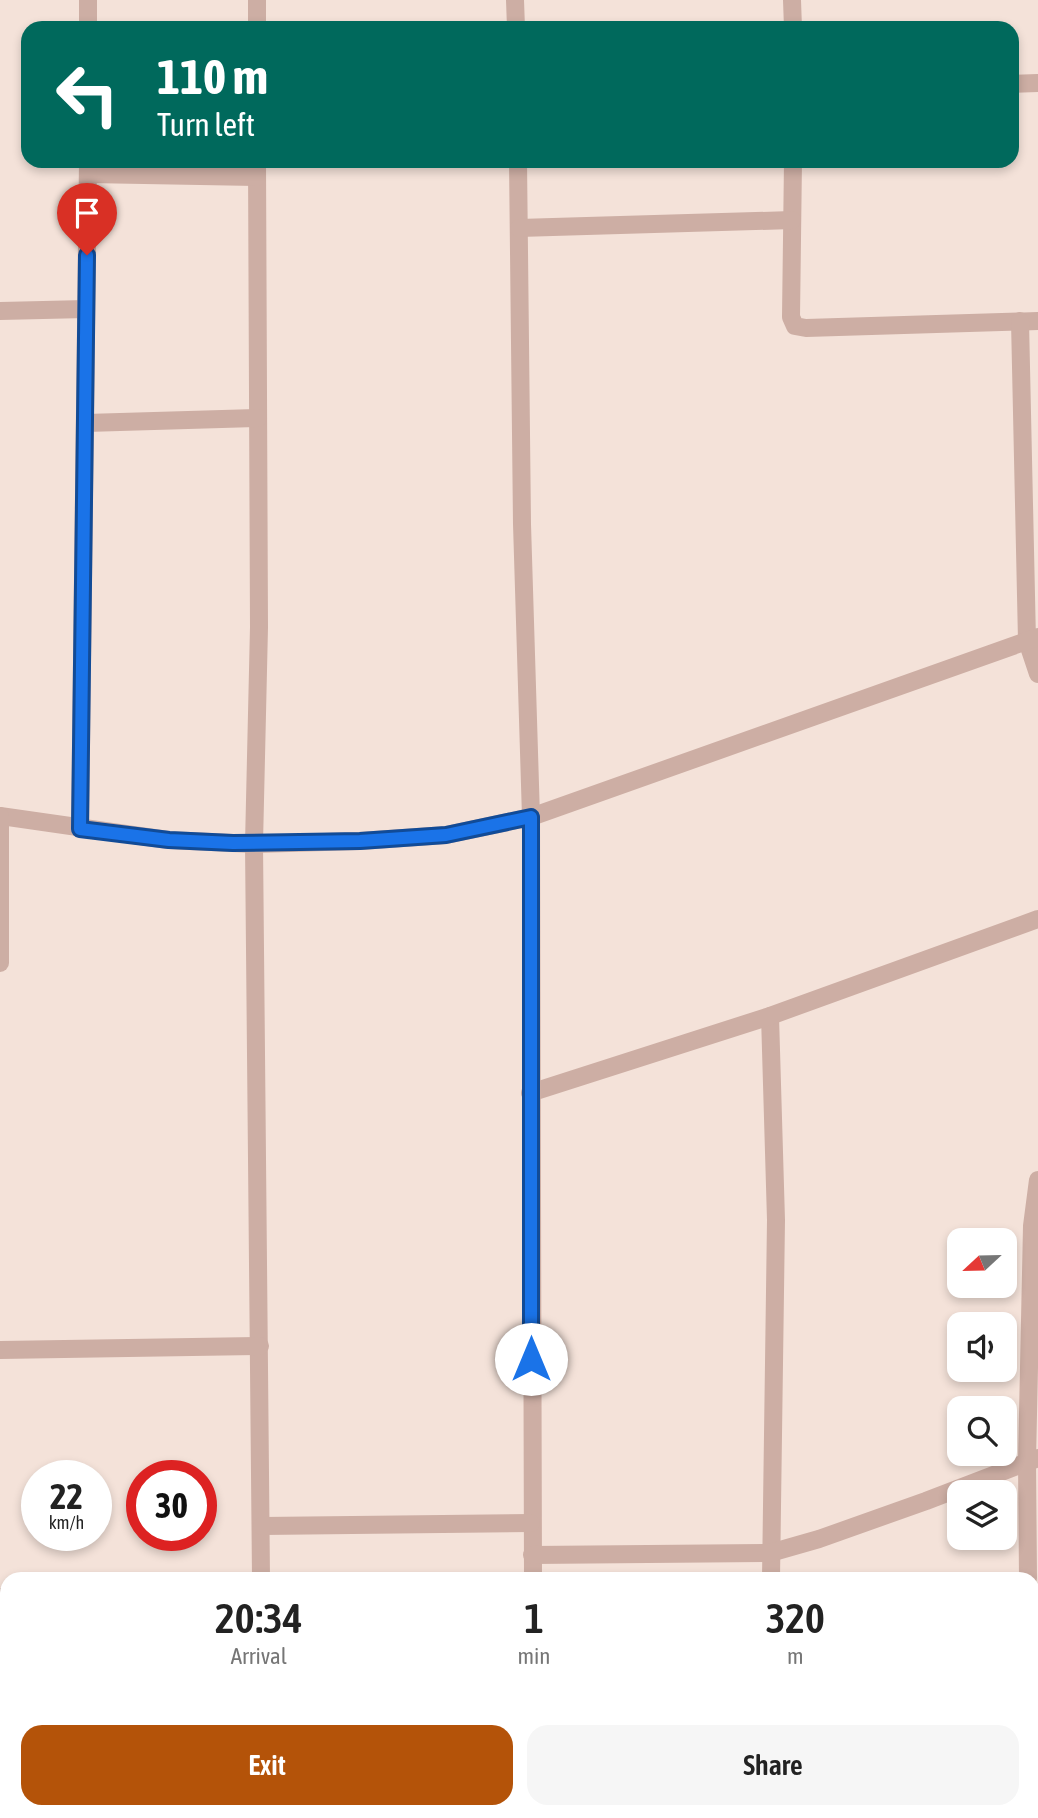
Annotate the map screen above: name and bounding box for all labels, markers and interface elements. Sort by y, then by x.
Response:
text: 110 m [157,48,268,104]
icon: left [42,49,133,140]
text: Turn left [157,106,255,143]
pin [57,183,117,255]
icon: arrive [68,194,106,232]
north arrow [947,1228,1017,1298]
map controls [947,1228,1017,1550]
button: sound [947,1312,1017,1382]
position arrow [494,1322,568,1396]
button: search [947,1396,1017,1466]
speed limit sign: 30 [126,1460,217,1551]
text: 22 [50,1476,83,1516]
button: layers [947,1480,1017,1550]
text: km/h [49,1512,84,1533]
text: 20:34 [215,1594,302,1642]
text: 1 [524,1594,544,1642]
text: 320 [766,1594,825,1642]
text: Arrival [231,1643,287,1669]
text: min [518,1643,551,1669]
text: m [787,1643,804,1669]
button: Exit [21,1725,513,1805]
button: Share [527,1725,1019,1805]

